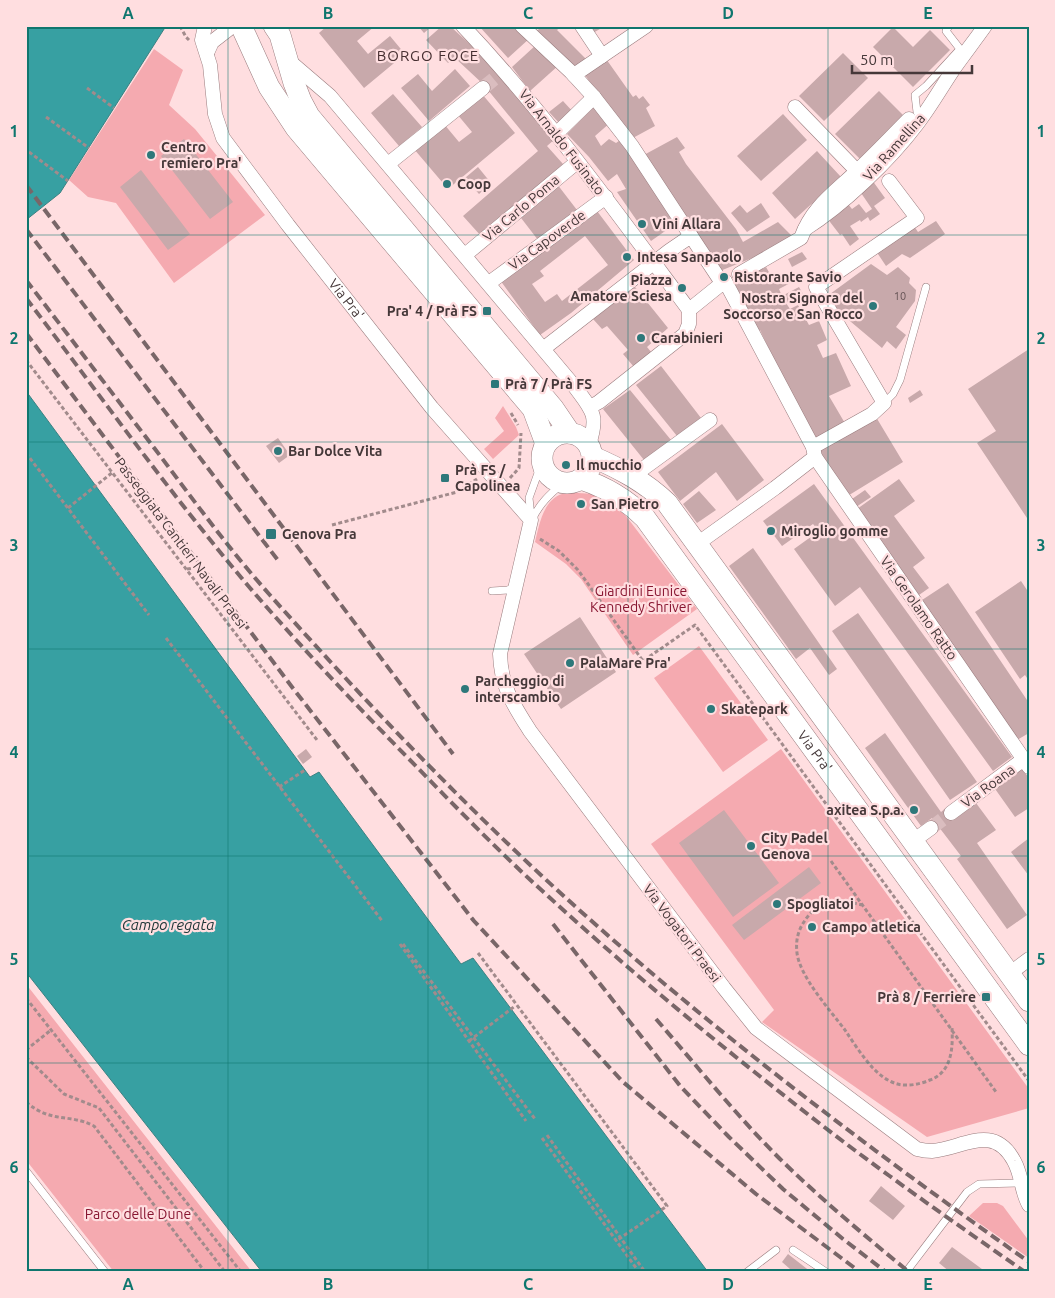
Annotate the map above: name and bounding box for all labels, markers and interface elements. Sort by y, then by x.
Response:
text: A [122,4,134,22]
text: B [323,4,333,22]
text: C [523,4,533,22]
text: D [722,4,734,22]
text: E [923,4,933,22]
scale bar [852,42,972,74]
district label: BORGO FOCE [377,47,479,64]
text: 50 m [860,51,893,68]
street label: Via Arnaldo Fusinato [516,86,608,198]
street label: Via Ramellina [860,110,928,184]
text: 1 [9,122,19,140]
text: 1 [1036,122,1046,140]
place label: Centro remiero Pra' [161,139,241,171]
marker: Centro remiero Pra' [145,149,157,161]
street label: Via Carlo Poma [479,171,563,245]
place label: Coop [457,176,491,192]
marker: Coop [441,178,453,190]
street label: Via Capoverde [505,207,589,273]
place label: Vini Allara [652,216,721,232]
marker: Vini Allara [636,218,648,230]
place label: Intesa Sanpaolo [637,249,742,265]
marker: Intesa Sanpaolo [621,251,633,263]
place label: Ristorante Savio [734,269,842,285]
marker: Ristorante Savio [718,271,730,283]
place label: Piazza Amatore Sciesa [570,272,672,304]
street label: Via Pra' [325,276,367,323]
marker: Piazza Amatore Sciesa [676,282,688,294]
place label: Nostra Signora del Soccorso e San Rocco [723,290,863,322]
house number: 10 [894,290,906,302]
marker: Nostra Signora del Soccorso e San Rocco [867,300,879,312]
place label: Pra' 4 / Prà FS [387,303,477,319]
marker: Pra' 4 / Prà FS [481,305,493,317]
text: 2 [9,329,19,347]
text: 2 [1036,329,1046,347]
place label: Carabinieri [651,330,723,346]
marker: Carabinieri [635,332,647,344]
place label: Prà 7 / Prà FS [505,376,592,392]
marker: Prà 7 / Prà FS [489,378,501,390]
place label: Bar Dolce Vita [288,443,382,459]
marker: Bar Dolce Vita [272,445,284,457]
street label: Passeggiata Cantieri Navali Praesi [111,454,251,632]
place label: Il mucchio [576,457,642,473]
marker: Il mucchio [560,459,572,471]
place label: Prà FS / Capolinea [455,462,520,494]
marker: Prà FS / Capolinea [439,472,451,484]
place label: San Pietro [591,496,659,512]
marker: San Pietro [575,498,587,510]
place label: Miroglio gomme [781,523,888,539]
marker: Miroglio gomme [765,525,777,537]
place label: Genova Pra [282,526,357,542]
marker: Genova Pra [264,527,278,541]
text: 3 [9,536,19,554]
text: 3 [1036,536,1046,554]
street label: Via Gerolamo Ratto [877,553,961,663]
park label: Giardini Eunice Kennedy Shriver [590,583,693,615]
place label: PalaMare Pra' [580,655,671,671]
marker: PalaMare Pra' [564,657,576,669]
place label: Parcheggio di interscambio [475,673,565,705]
marker: Parcheggio di interscambio [459,683,471,695]
place label: Skatepark [721,701,788,717]
marker: Skatepark [705,703,717,715]
street label: Via Pra' [794,727,835,775]
text: 4 [9,743,19,761]
text: 4 [1036,743,1046,761]
street label: Via Roana [958,761,1018,811]
place label: axitea S.p.a. [826,802,904,818]
marker: axitea S.p.a. [908,804,920,816]
place label: City Padel Genova [761,830,828,862]
marker: City Padel Genova [745,840,757,852]
street label: Via Vogatori Praesi [640,881,724,985]
place label: Spogliatoi [787,896,854,912]
marker: Spogliatoi [771,898,783,910]
water label: Campo regata [122,916,214,933]
place label: Campo atletica [822,919,921,935]
marker: Campo atletica [806,921,818,933]
text: 5 [9,950,19,968]
text: 5 [1036,950,1046,968]
place label: Prà 8 / Ferriere [877,989,976,1005]
marker: Prà 8 / Ferriere [980,991,992,1003]
text: 6 [9,1158,19,1176]
text: 6 [1036,1158,1046,1176]
park label: Parco delle Dune [85,1206,191,1222]
text: A [122,1275,134,1293]
text: B [323,1275,333,1293]
text: C [523,1275,533,1293]
text: D [722,1275,734,1293]
text: E [923,1275,933,1293]

